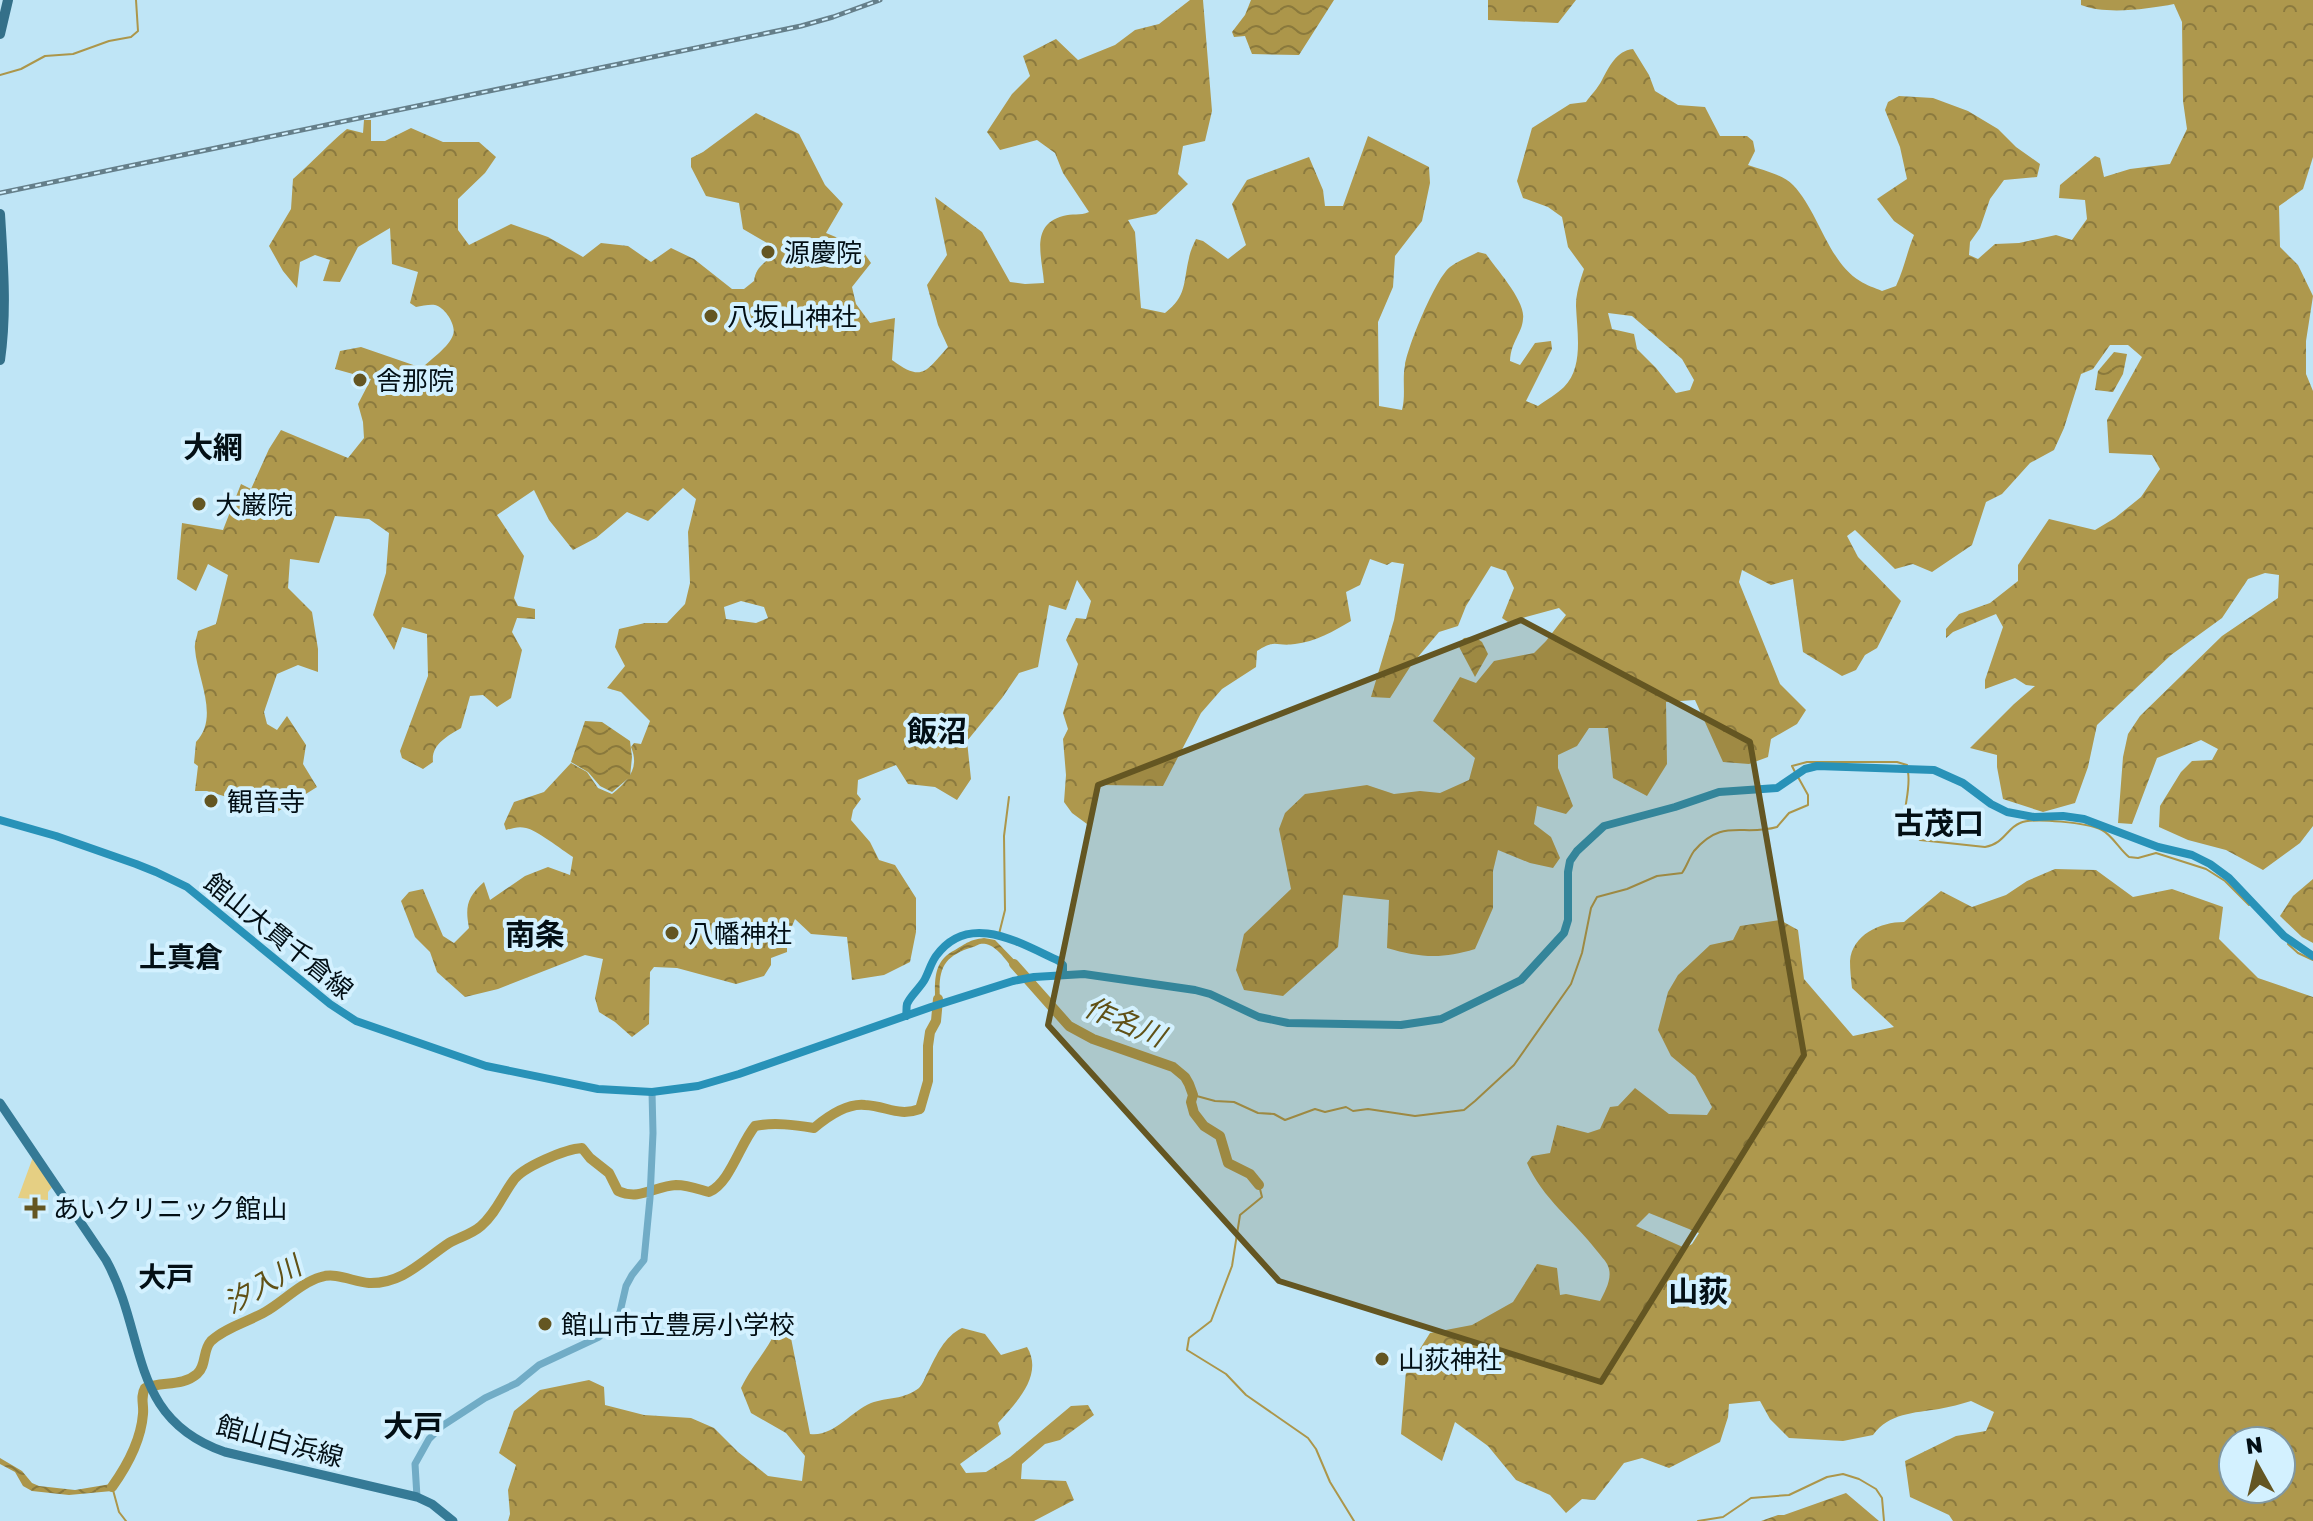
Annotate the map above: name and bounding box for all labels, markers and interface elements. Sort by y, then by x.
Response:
place label: 源慶院 [784,237,862,268]
marker: 源慶院 [759,243,777,261]
place label: 八坂山神社 [727,301,857,332]
marker: 八坂山神社 [702,307,720,325]
place label: 舎那院 [376,365,454,396]
marker: 舎那院 [351,371,369,389]
district label: 大網 [183,429,243,465]
place label: 大巌院 [215,489,293,520]
marker: 大巌院 [190,495,208,513]
district label: 飯沼 [907,713,967,749]
place label: 観音寺 [227,786,305,817]
marker: 観音寺 [202,792,220,810]
district label: 古茂口 [1894,805,1984,841]
street label: 館山大貫千倉線 [199,867,359,1005]
district label: 南条 [505,916,565,952]
place label: 八幡神社 [688,918,792,949]
marker: 八幡神社 [663,924,681,942]
district label: 上真倉 [139,940,223,973]
water label: 作名川 [1080,989,1173,1054]
place label: あいクリニック館山 [53,1193,287,1224]
marker: あいクリニック館山 [24,1197,46,1219]
water label: 汐入川 [217,1247,309,1319]
district label: 大戸 [138,1260,194,1293]
district label: 山荻 [1668,1273,1728,1309]
place label: 館山市立豊房小学校 [561,1309,795,1340]
marker: 館山市立豊房小学校 [536,1315,554,1333]
place label: 山荻神社 [1398,1344,1502,1375]
marker: 山荻神社 [1373,1350,1391,1368]
district label: 大戸 [383,1408,443,1444]
street label: 館山白浜線 [213,1409,347,1473]
north arrow [2217,1425,2297,1505]
text: N [2244,1430,2264,1459]

